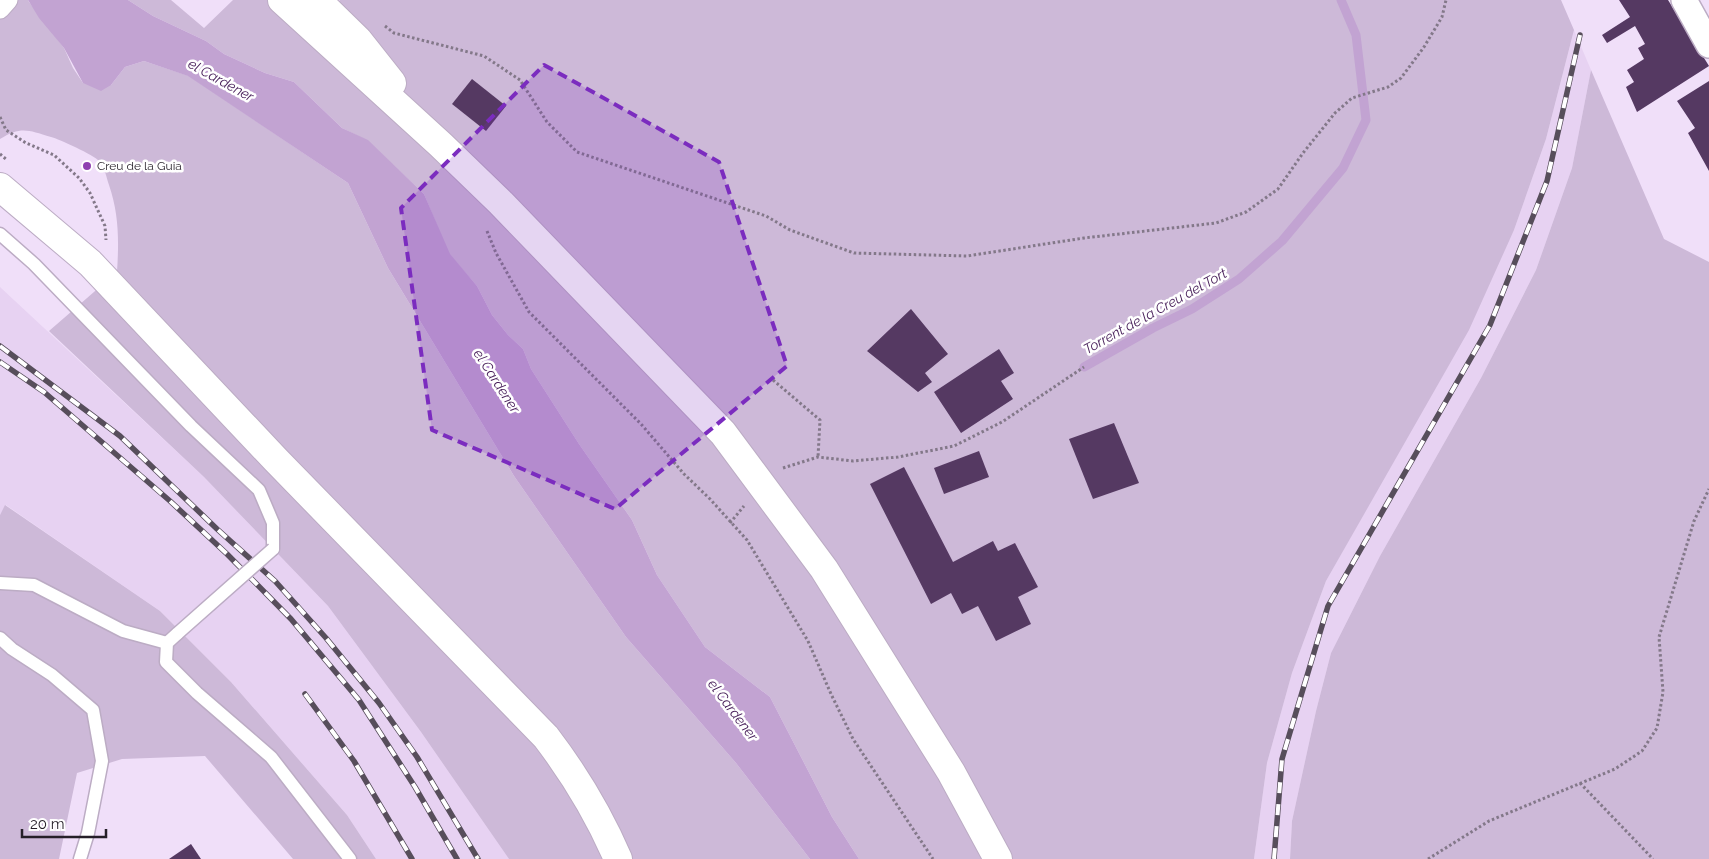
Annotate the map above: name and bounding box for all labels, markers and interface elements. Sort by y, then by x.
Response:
water label: el Cardener [185,55,258,105]
place label: Creu de la Guia [97,159,182,173]
marker: Creu de la Guia [81,160,93,172]
water label: Torrent de la Creu del Tort [1081,265,1230,357]
water label: el Cardener [471,346,524,417]
water label: el Cardener [705,676,762,745]
scale bar [22,806,106,838]
text: 20 m [30,815,65,833]

